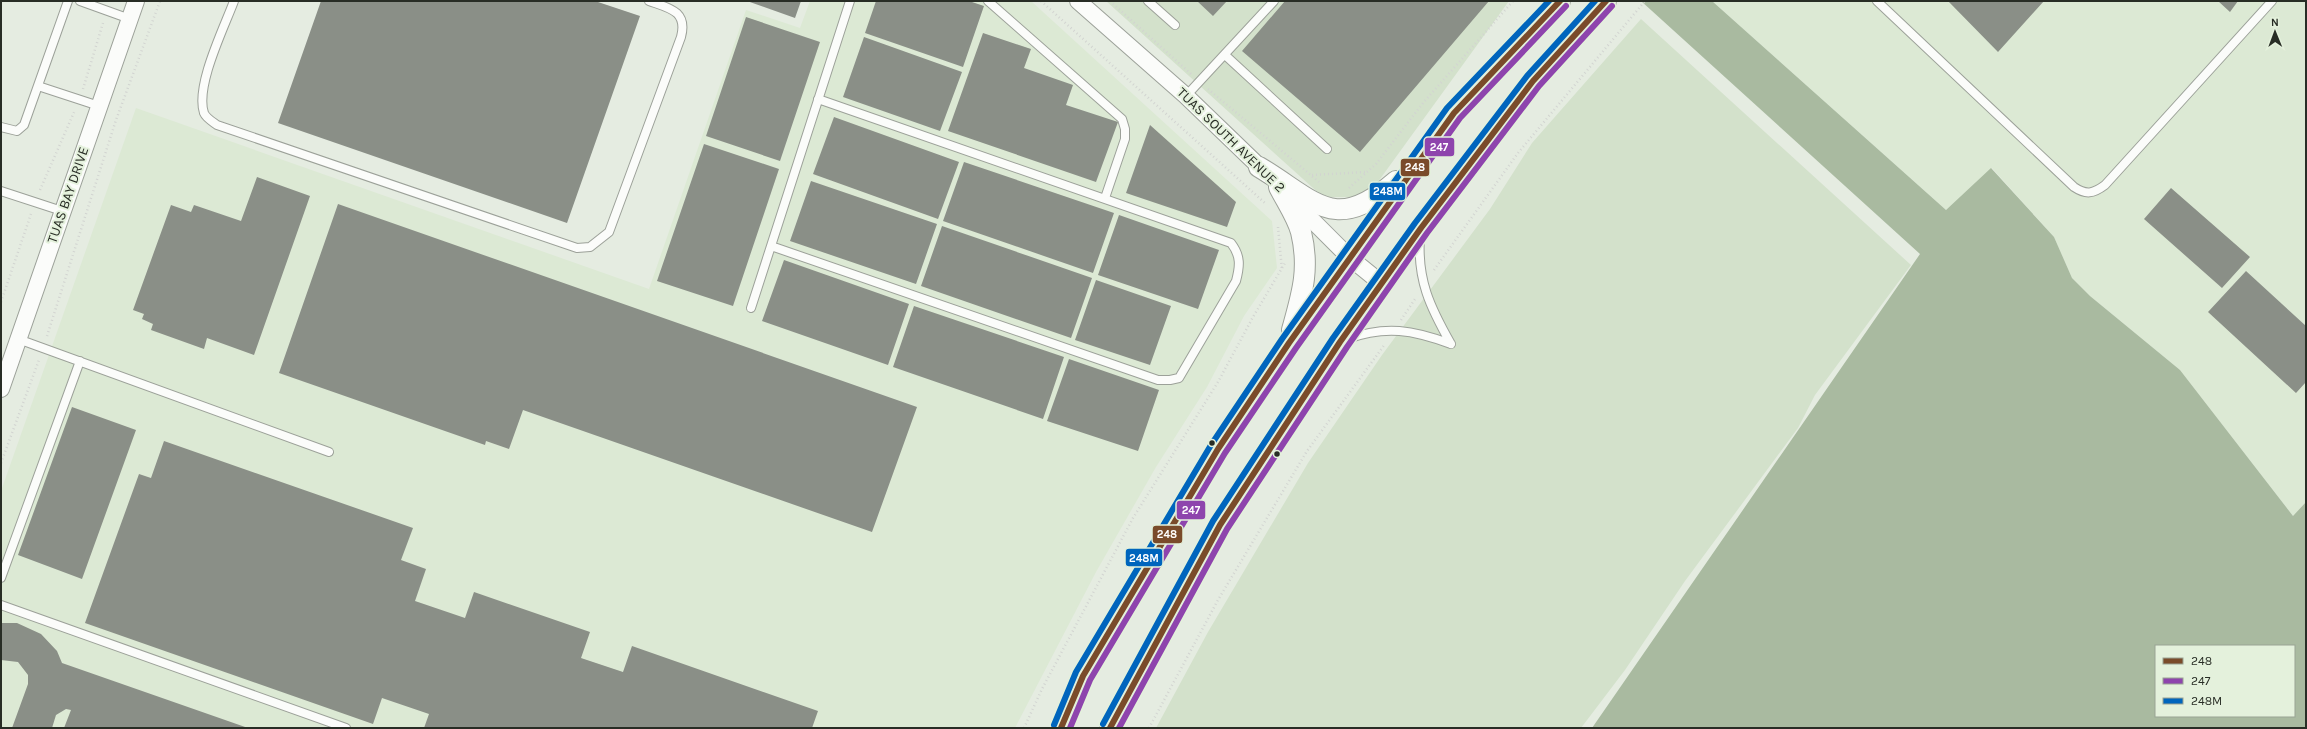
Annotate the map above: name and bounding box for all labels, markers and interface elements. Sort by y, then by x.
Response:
north arrow [2255,12,2295,52]
text: N [2271,16,2279,29]
street label: TUAS SOUTH AVENUE 2 [1173,84,1289,196]
line badge: 247 [1424,137,1455,157]
text: 247 [1430,141,1449,154]
street label: TUAS BAY DRIVE [44,145,92,245]
line badge: 248 [1400,158,1430,177]
text: 248 [1405,161,1425,174]
line badge: 248M [1369,182,1406,201]
text: 248M [1373,185,1403,198]
unlabelled marker [1207,438,1217,448]
unlabelled marker [1272,449,1282,459]
line badge: 247 [1176,500,1206,520]
text: 247 [1182,504,1201,517]
line badge: 248 [1152,525,1183,544]
text: 248 [1157,528,1177,541]
line badge: 248M [1125,548,1163,567]
text: 248M [1129,552,1159,565]
legend [2155,645,2295,717]
text: 248 [2191,654,2212,668]
text: 247 [2191,674,2211,688]
text: 248M [2191,694,2222,708]

